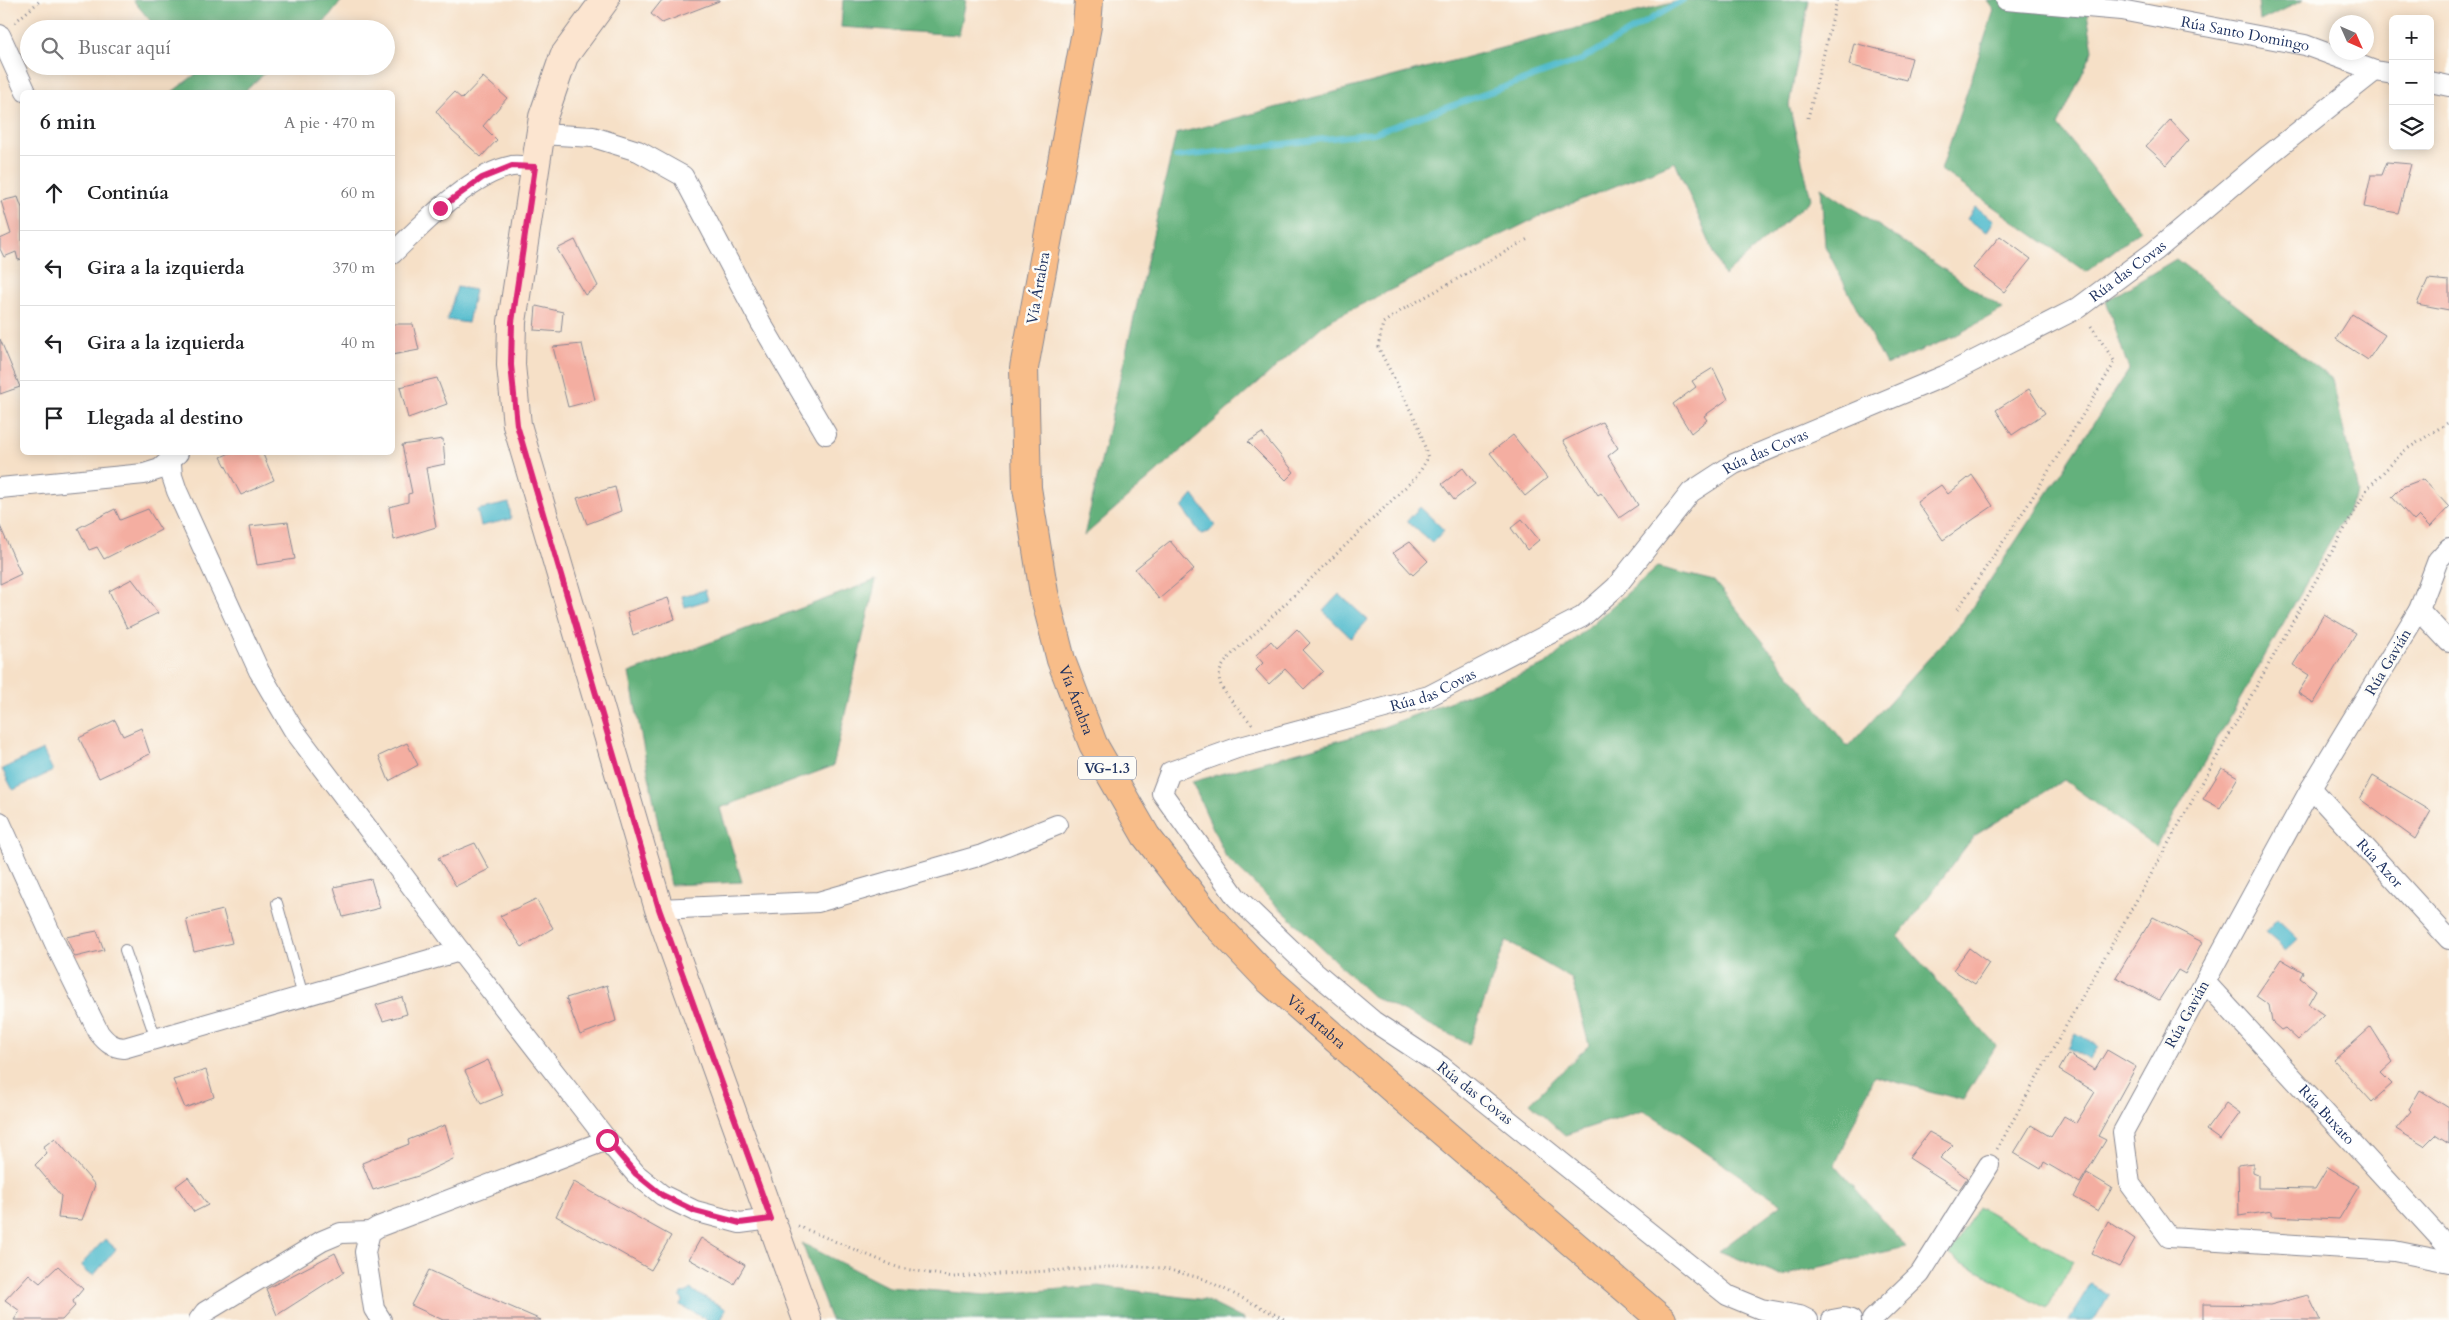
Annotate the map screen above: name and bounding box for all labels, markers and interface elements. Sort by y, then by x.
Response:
street label: Rúa Santo Domingo [2179,12,2313,56]
north arrow [2329,15,2374,60]
map controls [2389,15,2434,150]
button: + [2389,15,2434,60]
search box [20,20,395,75]
icon: search [38,34,66,62]
text: Buscar aquí [78,35,171,61]
button: − [2389,60,2434,105]
button: layers [2389,105,2434,150]
text: 6 min [40,108,96,137]
text: A pie · 470 m [284,112,375,134]
icon: ahead [40,179,68,207]
text: Continúa [87,180,169,206]
text: 60 m [341,182,375,204]
route end [429,197,452,220]
street label: Rúa das Covas [2085,236,2170,306]
street label: Vía Ártabra [1022,250,1054,326]
icon: left [40,254,68,282]
text: Gira a la izquierda [87,255,245,281]
text: 370 m [333,257,375,279]
icon: left [40,329,68,357]
text: Gira a la izquierda [87,330,245,356]
text: 40 m [341,332,375,354]
icon: arrive [40,404,68,432]
text: Llegada al destino [87,405,243,431]
street label: Rúa das Covas [1719,424,1811,479]
street label: Rúa Gavián [2360,625,2416,699]
street label: Vía Ártabra [1054,662,1099,738]
street label: Rúa das Covas [1388,664,1479,716]
road number: VG-1.3 [1078,756,1136,780]
street label: Rúa Azor [2352,834,2408,893]
street label: Rúa Gavián [2160,976,2214,1051]
street label: Vía Ártabra [1282,990,1351,1054]
street label: Rúa das Covas [1433,1057,1517,1129]
street label: Rúa Buxato [2294,1080,2359,1149]
route start [596,1129,619,1152]

